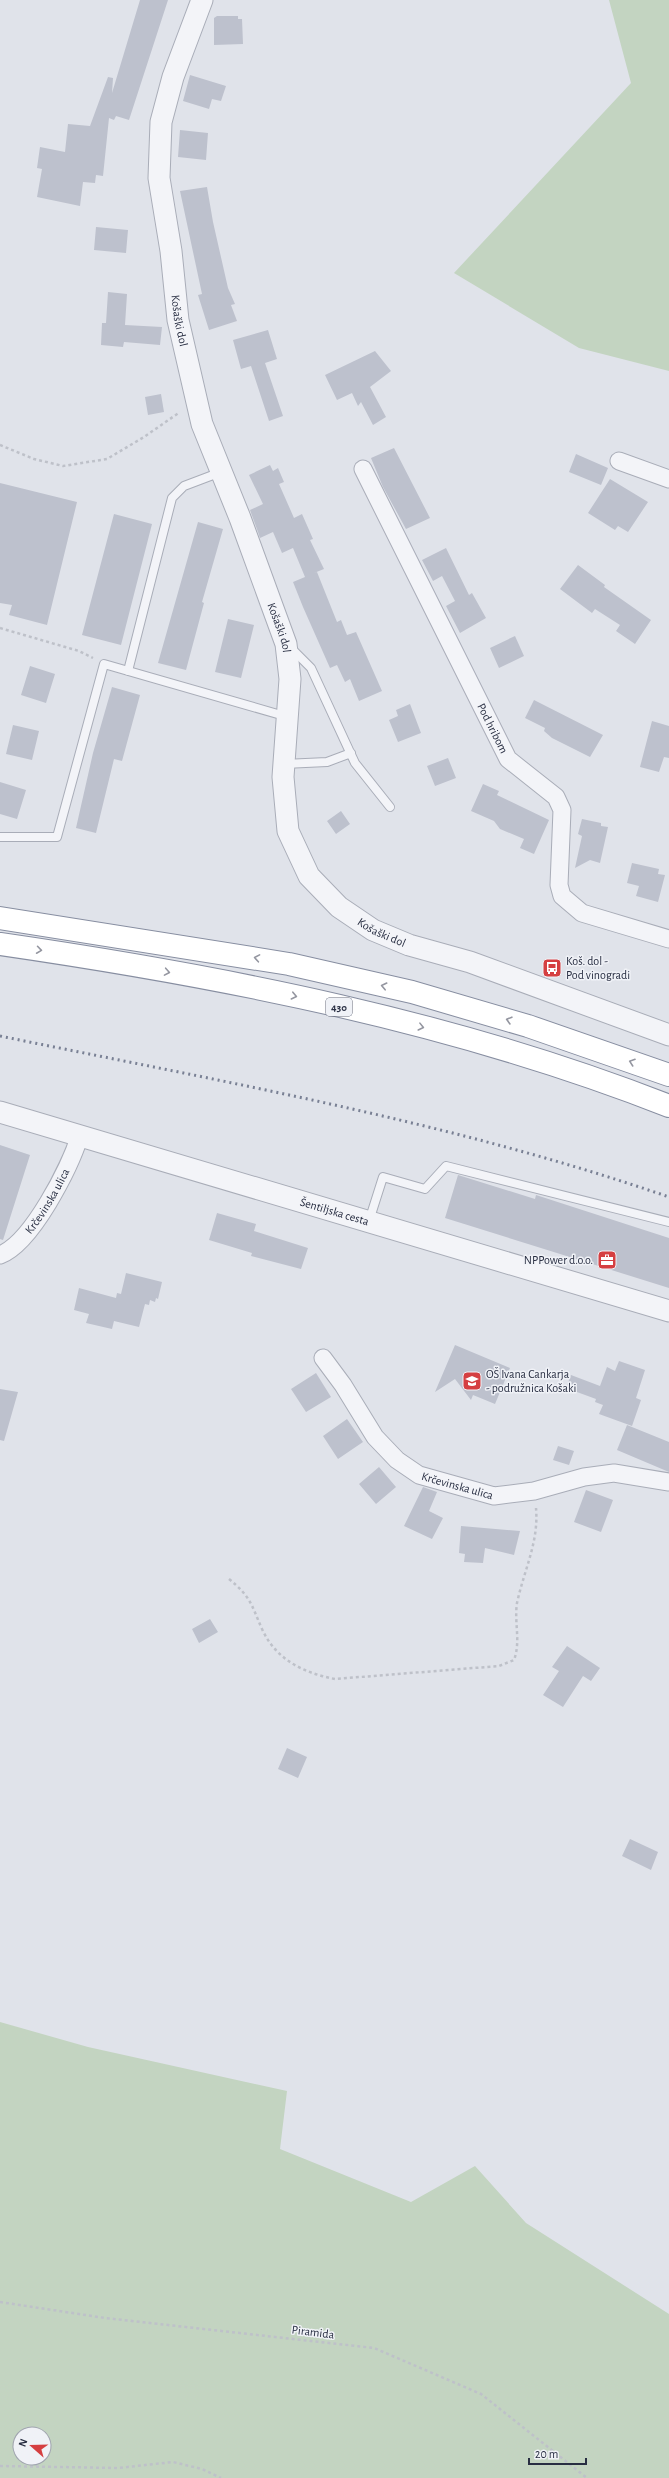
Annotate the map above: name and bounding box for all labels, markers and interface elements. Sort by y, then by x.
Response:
street label: Košaški dol [169,294,190,348]
street label: Košaški dol [265,601,293,653]
street label: Pod hribom [475,701,510,755]
street label: Košaški dol [355,915,408,949]
one-way arrow [36,945,42,954]
one-way arrow [254,954,260,963]
place label: Koš. dol - Pod vinogradi [566,955,630,981]
bus stop icon: Koš. dol - Pod vinogradi [541,957,563,979]
one-way arrow [164,968,170,976]
one-way arrow [381,982,387,990]
one-way arrow [291,991,298,1000]
road number: 430 [326,998,352,1016]
one-way arrow [506,1017,512,1025]
one-way arrow [417,1023,424,1031]
one-way arrow [629,1059,636,1067]
street label: Krčevinska ulica [23,1166,72,1236]
street label: Šentiljska cesta [299,1195,371,1228]
office icon: NPPower d.o.o. [596,1249,618,1271]
place label: NPPower d.o.o. [524,1254,593,1266]
place label: OŠ Ivana Cankarja - podružnica Košaki [486,1367,576,1394]
school or university icon: OŠ Ivana Cankarja - podružnica Košaki [461,1370,483,1392]
street label: Krčevinska ulica [420,1470,495,1502]
street label: Piramida [291,2323,335,2341]
north arrow [12,2426,52,2466]
text: N [17,2437,30,2448]
scale bar [529,2440,586,2466]
text: 20 m [535,2448,558,2460]

